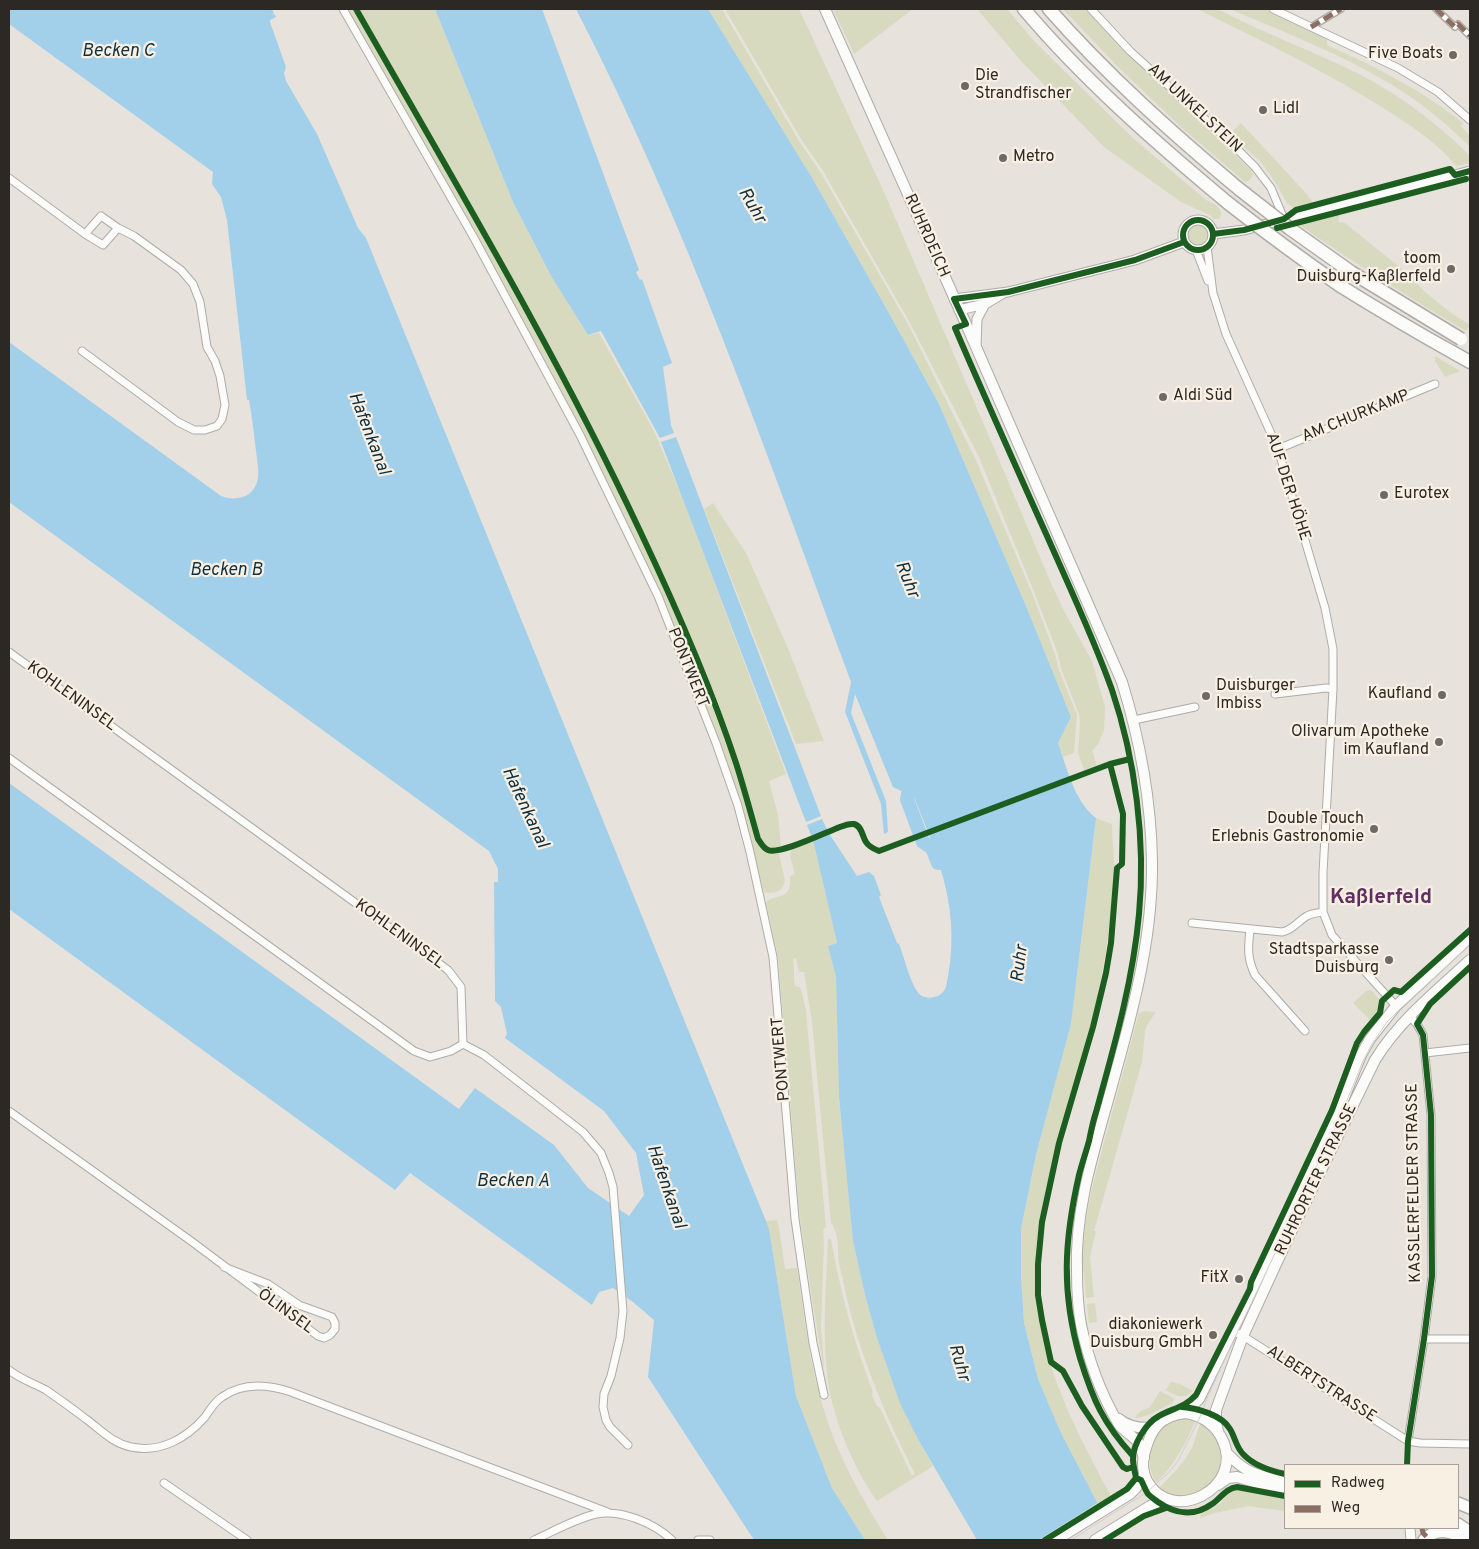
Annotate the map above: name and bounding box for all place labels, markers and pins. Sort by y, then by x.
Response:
place label: Five Boats [1368,45,1443,65]
marker: Five Boats [1447,49,1459,61]
place label: Die Strandfischer [975,67,1072,105]
marker: Die Strandfischer [959,80,971,92]
place label: Lidl [1273,100,1299,120]
marker: Lidl [1257,104,1269,116]
place label: Metro [1013,148,1055,168]
marker: Metro [997,152,1009,164]
place label: toom Duisburg-Kaßlerfeld [1297,250,1441,288]
marker: toom Duisburg-Kaßlerfeld [1445,263,1457,275]
place label: Aldi Süd [1173,387,1232,407]
marker: Aldi Süd [1157,391,1169,403]
place label: Eurotex [1394,485,1450,505]
marker: Eurotex [1378,489,1390,501]
place label: Duisburger Imbiss [1216,677,1295,715]
place label: Kaufland [1368,685,1432,705]
marker: Kaufland [1436,689,1448,701]
marker: Duisburger Imbiss [1200,690,1212,702]
place label: Olivarum Apotheke im Kaufland [1291,723,1429,761]
marker: Olivarum Apotheke im Kaufland [1433,736,1445,748]
place label: Double Touch Erlebnis Gastronomie [1211,810,1364,848]
marker: Double Touch Erlebnis Gastronomie [1368,823,1380,835]
place label: Stadtsparkasse Duisburg [1269,941,1379,979]
marker: Stadtsparkasse Duisburg [1383,954,1395,966]
place label: FitX [1200,1269,1229,1289]
marker: FitX [1233,1273,1245,1285]
place label: diakoniewerk Duisburg GmbH [1090,1316,1203,1354]
marker: diakoniewerk Duisburg GmbH [1207,1329,1219,1341]

